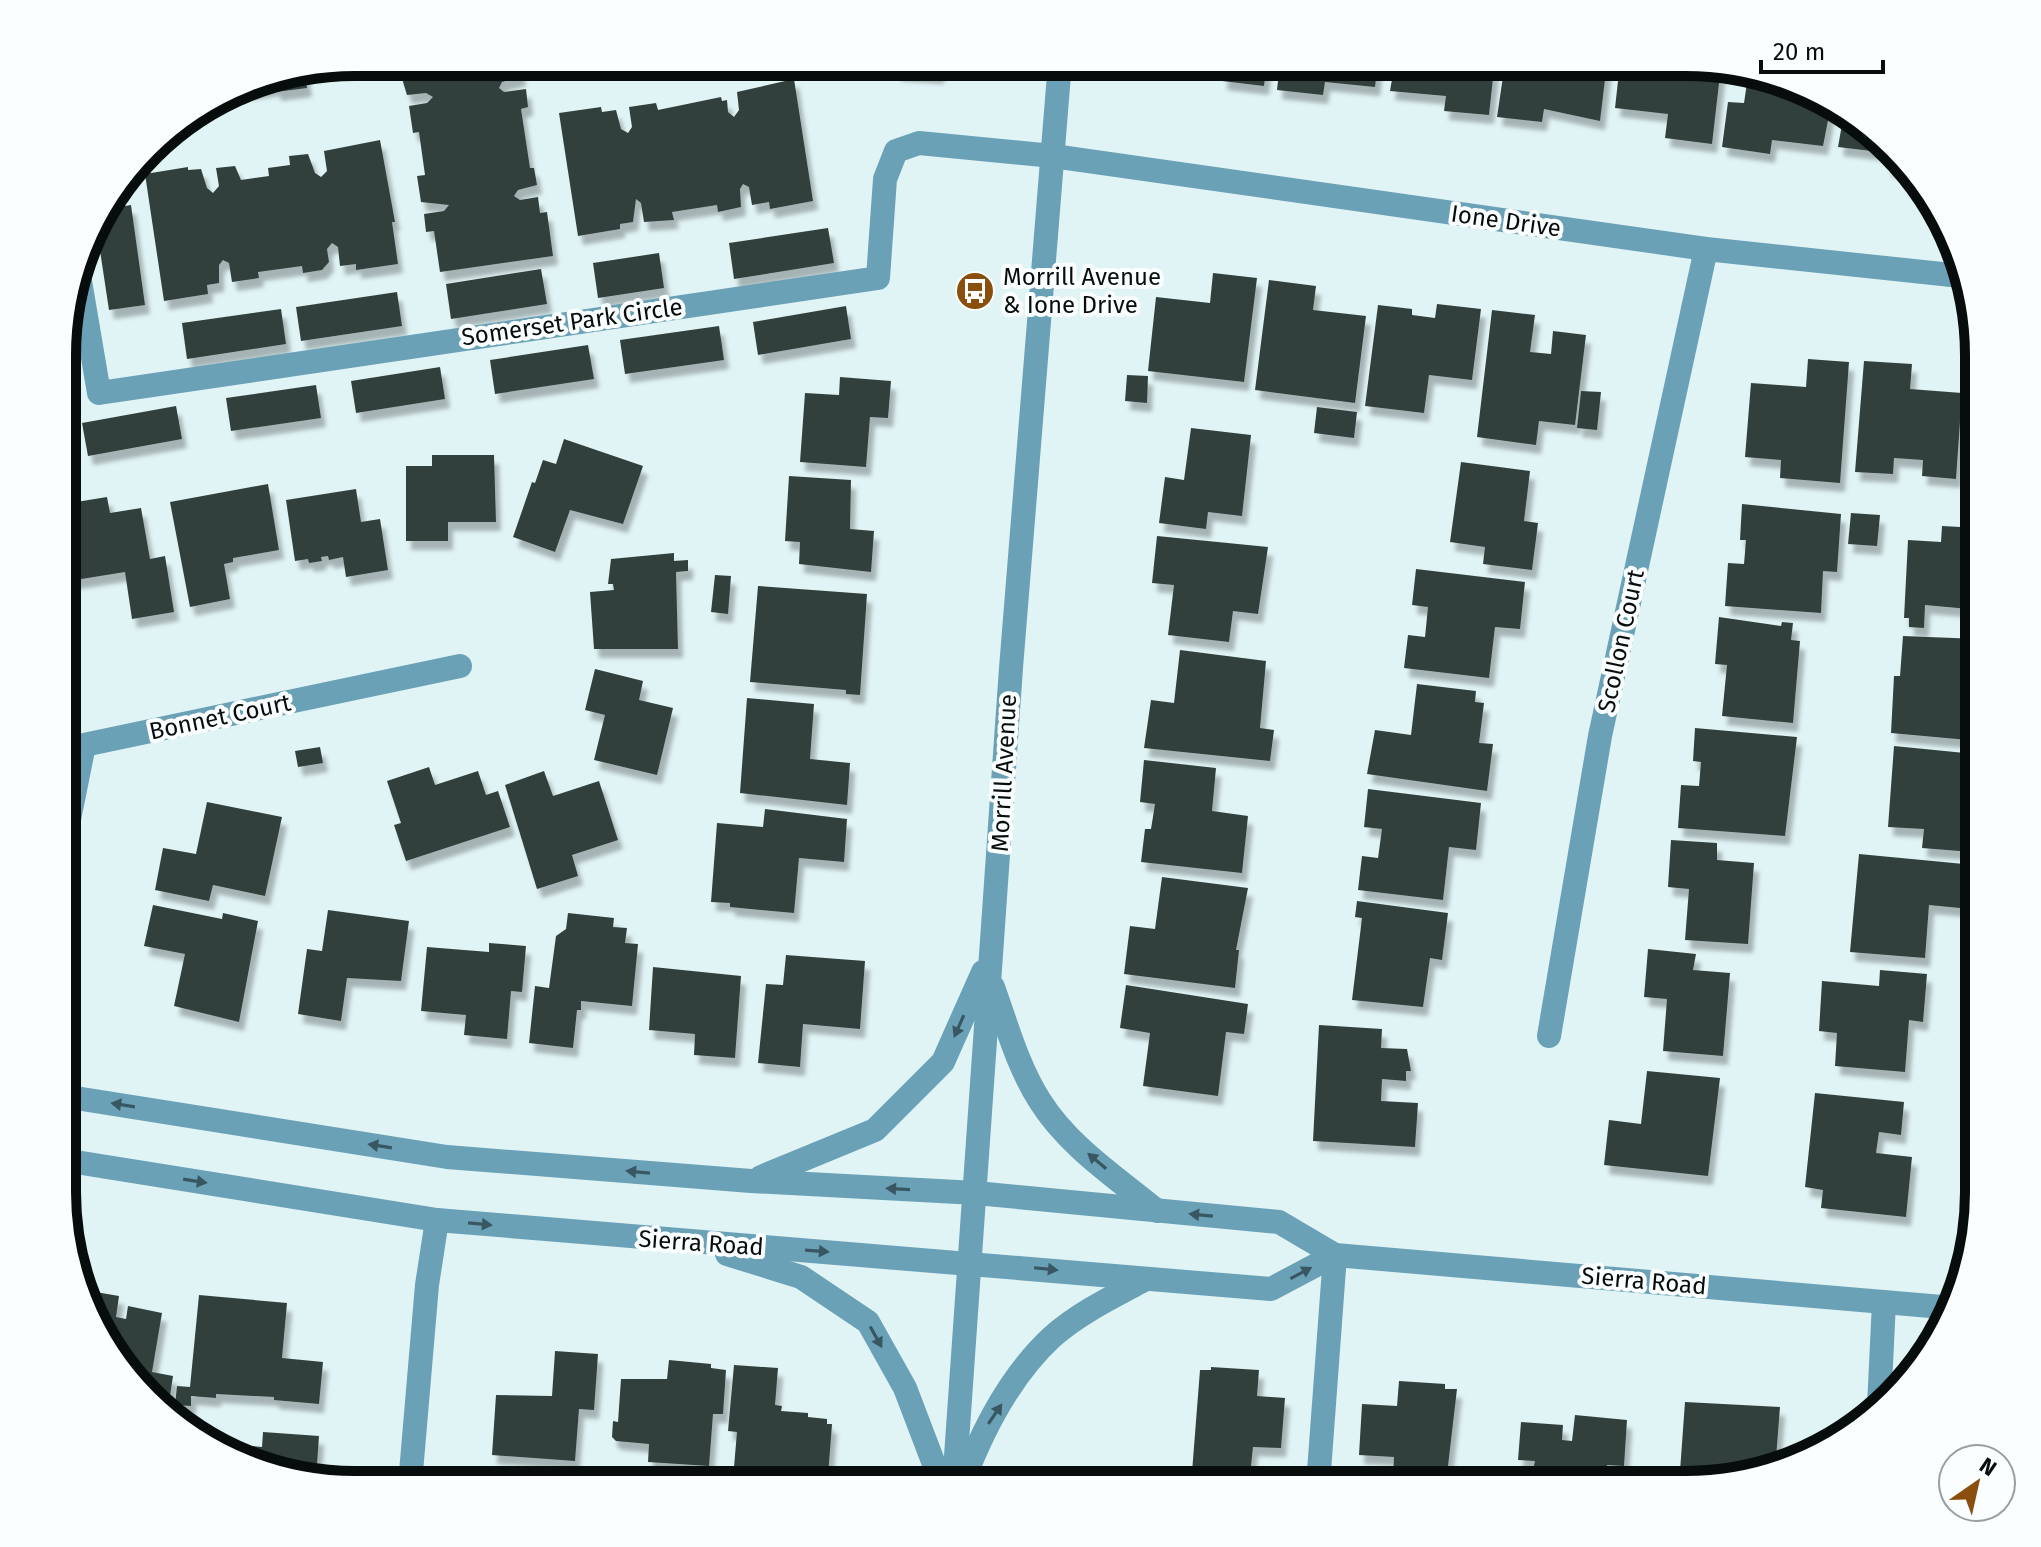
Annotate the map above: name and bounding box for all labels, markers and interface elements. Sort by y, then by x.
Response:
scale bar [1761,24,1883,74]
text: 20 m [1773,38,1825,66]
street label: Ione Drive [1449,199,1563,243]
place label: Morrill Avenue & Ione Drive [1003,263,1161,319]
bus stop icon: Morrill Avenue & Ione Drive [954,270,996,312]
street label: Somerset Park Circle [460,293,684,351]
street label: Scollon Court [1592,567,1650,715]
street label: Bonnet Court [147,688,294,746]
street label: Morrill Avenue [986,693,1022,853]
one-way arrow [953,1014,966,1038]
one-way arrow [110,1099,135,1111]
one-way arrow [367,1139,392,1152]
one-way arrow [1087,1153,1107,1170]
one-way arrow [625,1165,650,1178]
one-way arrow [183,1175,208,1188]
one-way arrow [885,1182,910,1195]
one-way arrow [1188,1208,1213,1221]
one-way arrow [468,1218,493,1231]
street label: Sierra Road [637,1225,765,1261]
one-way arrow [805,1245,830,1258]
street label: Sierra Road [1580,1262,1708,1300]
one-way arrow [1034,1263,1059,1276]
one-way arrow [1290,1266,1313,1279]
one-way arrow [869,1326,883,1348]
one-way arrow [987,1404,1002,1425]
north arrow [1937,1443,2017,1523]
text: N [1974,1452,2002,1482]

